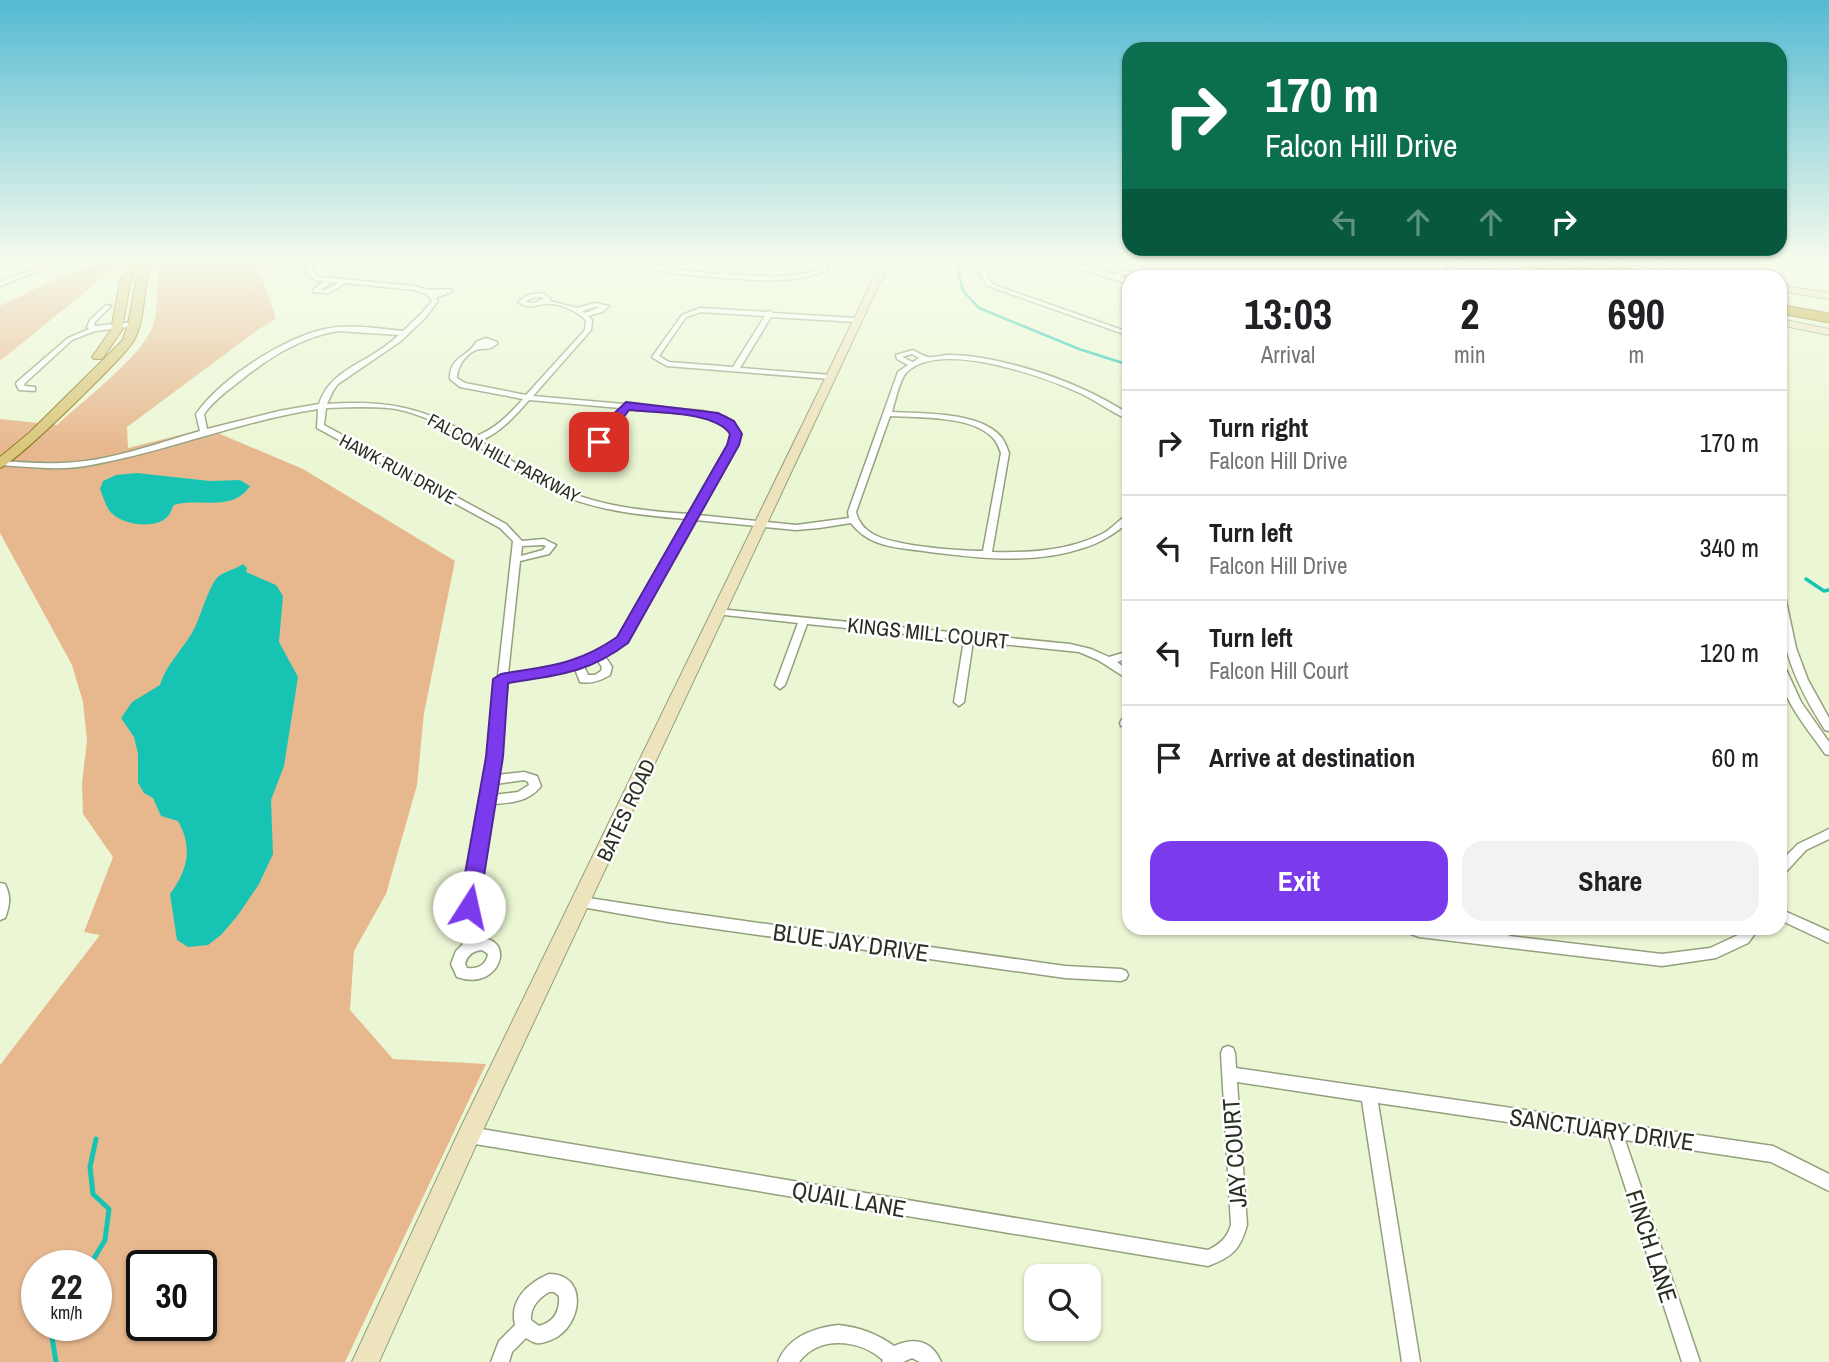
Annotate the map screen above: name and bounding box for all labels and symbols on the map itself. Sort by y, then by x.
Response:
street label: FALCON HILL PARKWAY [424,407,585,509]
pin [569,412,629,472]
street label: HAWK RUN DRIVE [335,428,461,510]
street label: KINGS MILL COURT [846,610,1010,656]
street label: BATES ROAD [590,754,662,866]
position arrow [432,870,506,944]
street label: BLUE JAY DRIVE [771,915,931,969]
street label: JAY COURT [1214,1097,1254,1209]
street label: SANCTUARY DRIVE [1508,1100,1696,1158]
street label: QUAIL LANE [789,1173,909,1225]
street label: FINCH LANE [1619,1185,1685,1307]
speed limit sign: 30 [126,1250,217,1341]

